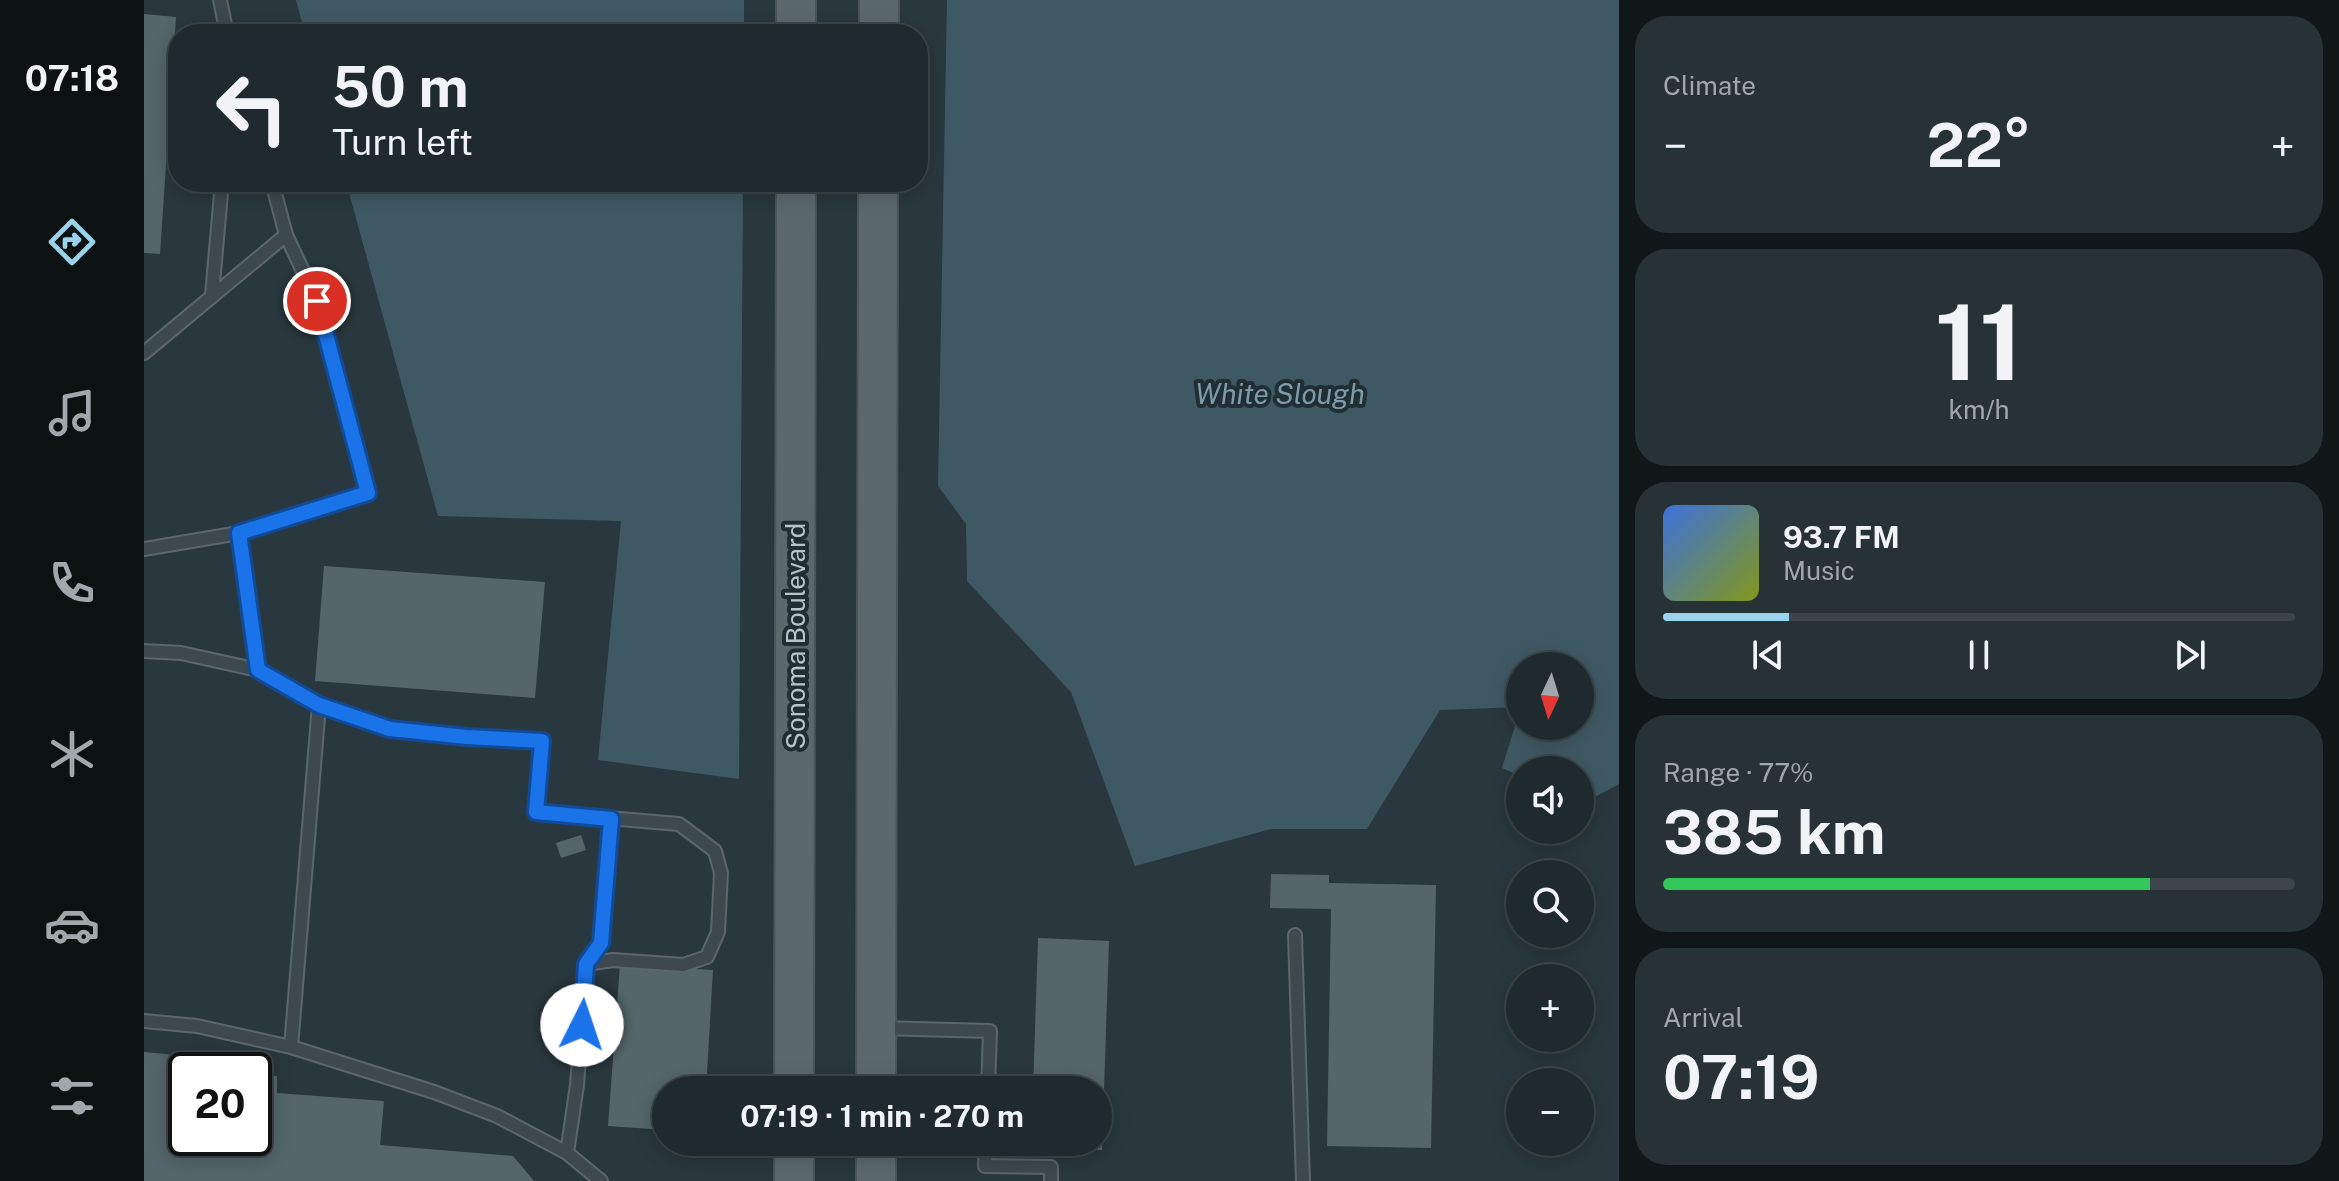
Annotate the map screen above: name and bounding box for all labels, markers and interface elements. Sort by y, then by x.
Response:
text: 50 m [332,54,469,120]
icon: left [200,56,304,160]
text: 07:18 [25,57,119,99]
text: Climate [1663,70,1756,101]
text: 22° [1927,110,2031,181]
text: − [1663,120,1687,172]
text: + [2271,120,2295,172]
text: Turn left [332,121,473,163]
icon: directions [44,214,100,270]
pin [283,267,351,335]
icon: arrive [295,279,339,323]
text: 11 [1934,281,2024,403]
water label: White Slough [1195,377,1365,410]
icon: music [44,385,100,441]
text: km/h [1948,394,2010,425]
text: 93.7 FM [1783,519,1900,555]
street label: Sonoma Boulevard [780,523,811,749]
icon: phone [44,555,100,611]
text: Music [1783,555,1855,586]
icon: previous [1746,633,1790,677]
icon: pause [1957,633,2001,677]
icon: next [2168,633,2212,677]
north arrow [1506,652,1594,740]
map controls [1506,652,1594,1156]
icon: climate [44,726,100,782]
button: sound [1506,756,1594,844]
text: Range · 77% [1663,757,1814,788]
text: 385 km [1663,797,1886,868]
button: search [1506,860,1594,948]
icon: car [44,897,100,953]
button: + [1506,964,1594,1052]
position arrow [540,983,624,1067]
text: Arrival [1663,1002,1743,1033]
text: 07:19 [1663,1042,1820,1113]
speed limit sign: 20 [168,1052,272,1156]
icon: filters [44,1068,100,1124]
button: − [1506,1068,1594,1156]
text: 07:19 · 1 min · 270 m [740,1098,1024,1134]

